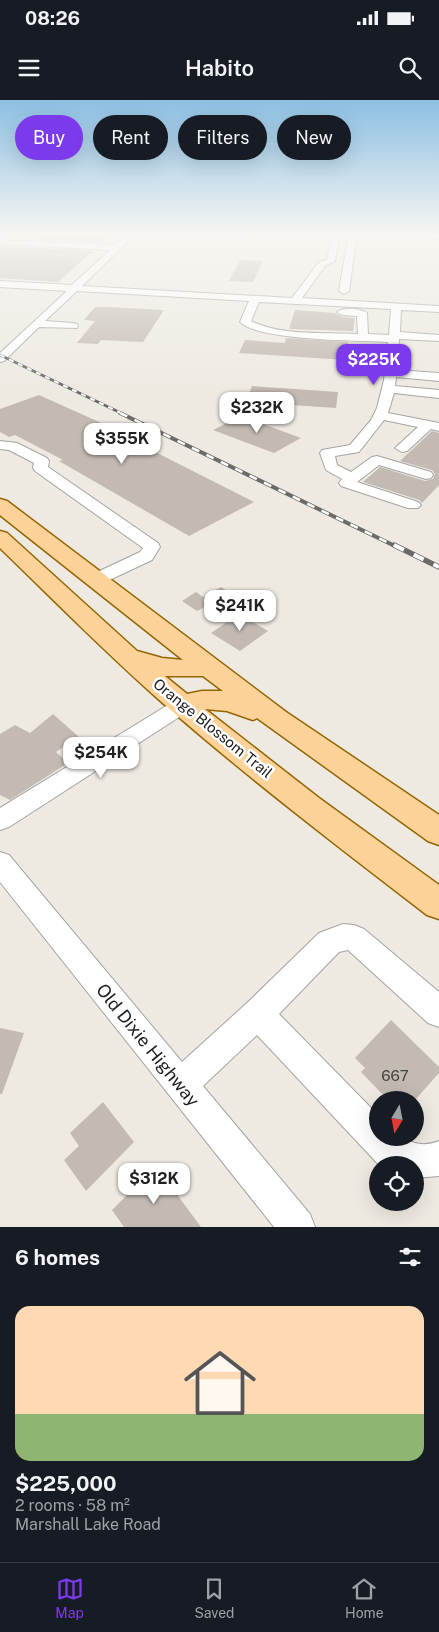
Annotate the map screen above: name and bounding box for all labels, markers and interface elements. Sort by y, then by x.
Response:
text: 08:26 [25,7,80,29]
icon: menu [15,54,43,82]
icon: search [396,54,424,82]
text: Habito [185,55,254,81]
chip: Buy [15,115,83,160]
chip: Rent [93,115,168,160]
chip: Filters [178,115,267,160]
chip: New [277,115,351,160]
pin: $225K [339,344,409,386]
text: $225K [347,350,401,369]
pin: $232K [222,392,292,434]
text: $232K [230,398,284,417]
pin: $355K [87,422,157,465]
text: $355K [95,429,149,448]
pin: $241K [205,590,275,632]
text: $241K [215,596,265,615]
street label: Orange Blossom Trail [150,675,276,781]
pin: $254K [66,736,136,779]
text: $254K [74,743,128,762]
street label: Old Dixie Highway [92,979,204,1111]
house number: 667 [381,1067,409,1084]
north arrow [369,1091,424,1146]
map controls [369,1091,424,1211]
button: locate [369,1156,424,1211]
pin: $312K [119,1162,189,1205]
text: $312K [129,1169,179,1188]
icon: filters [396,1243,424,1271]
text: 6 homes [15,1245,100,1270]
icon: home [175,1338,265,1428]
text: $225,000 [15,1471,116,1496]
text: 2 rooms · 58 m² [15,1496,130,1515]
text: Marshall Lake Road [15,1515,161,1534]
tab: Map [55,1575,84,1621]
tab: Saved [194,1575,234,1621]
tab: Home [345,1575,384,1621]

